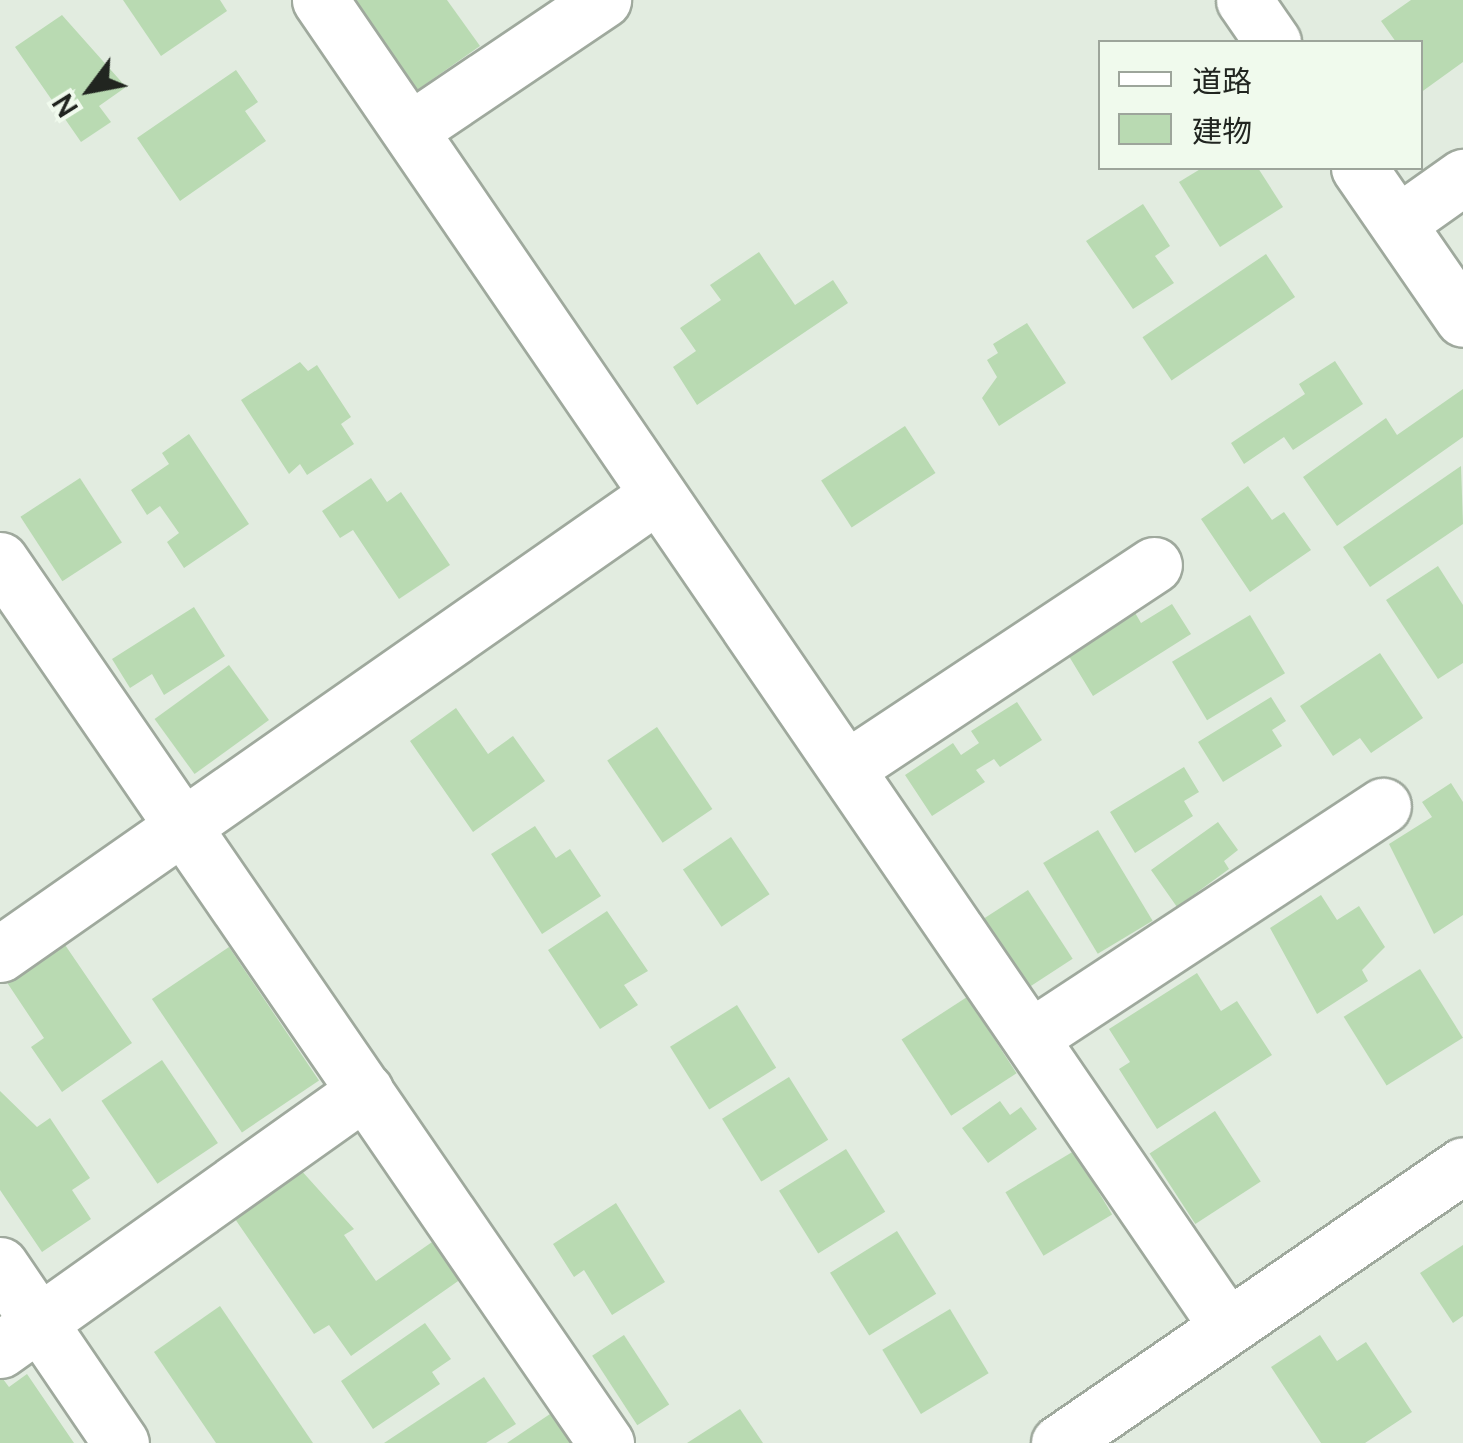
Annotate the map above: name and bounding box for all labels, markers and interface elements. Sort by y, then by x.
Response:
north arrow [40,40,140,140]
legend [1098,40,1423,170]
text: 道路 [1192,60,1252,101]
text: N [43,87,86,124]
text: 建物 [1192,110,1252,151]

